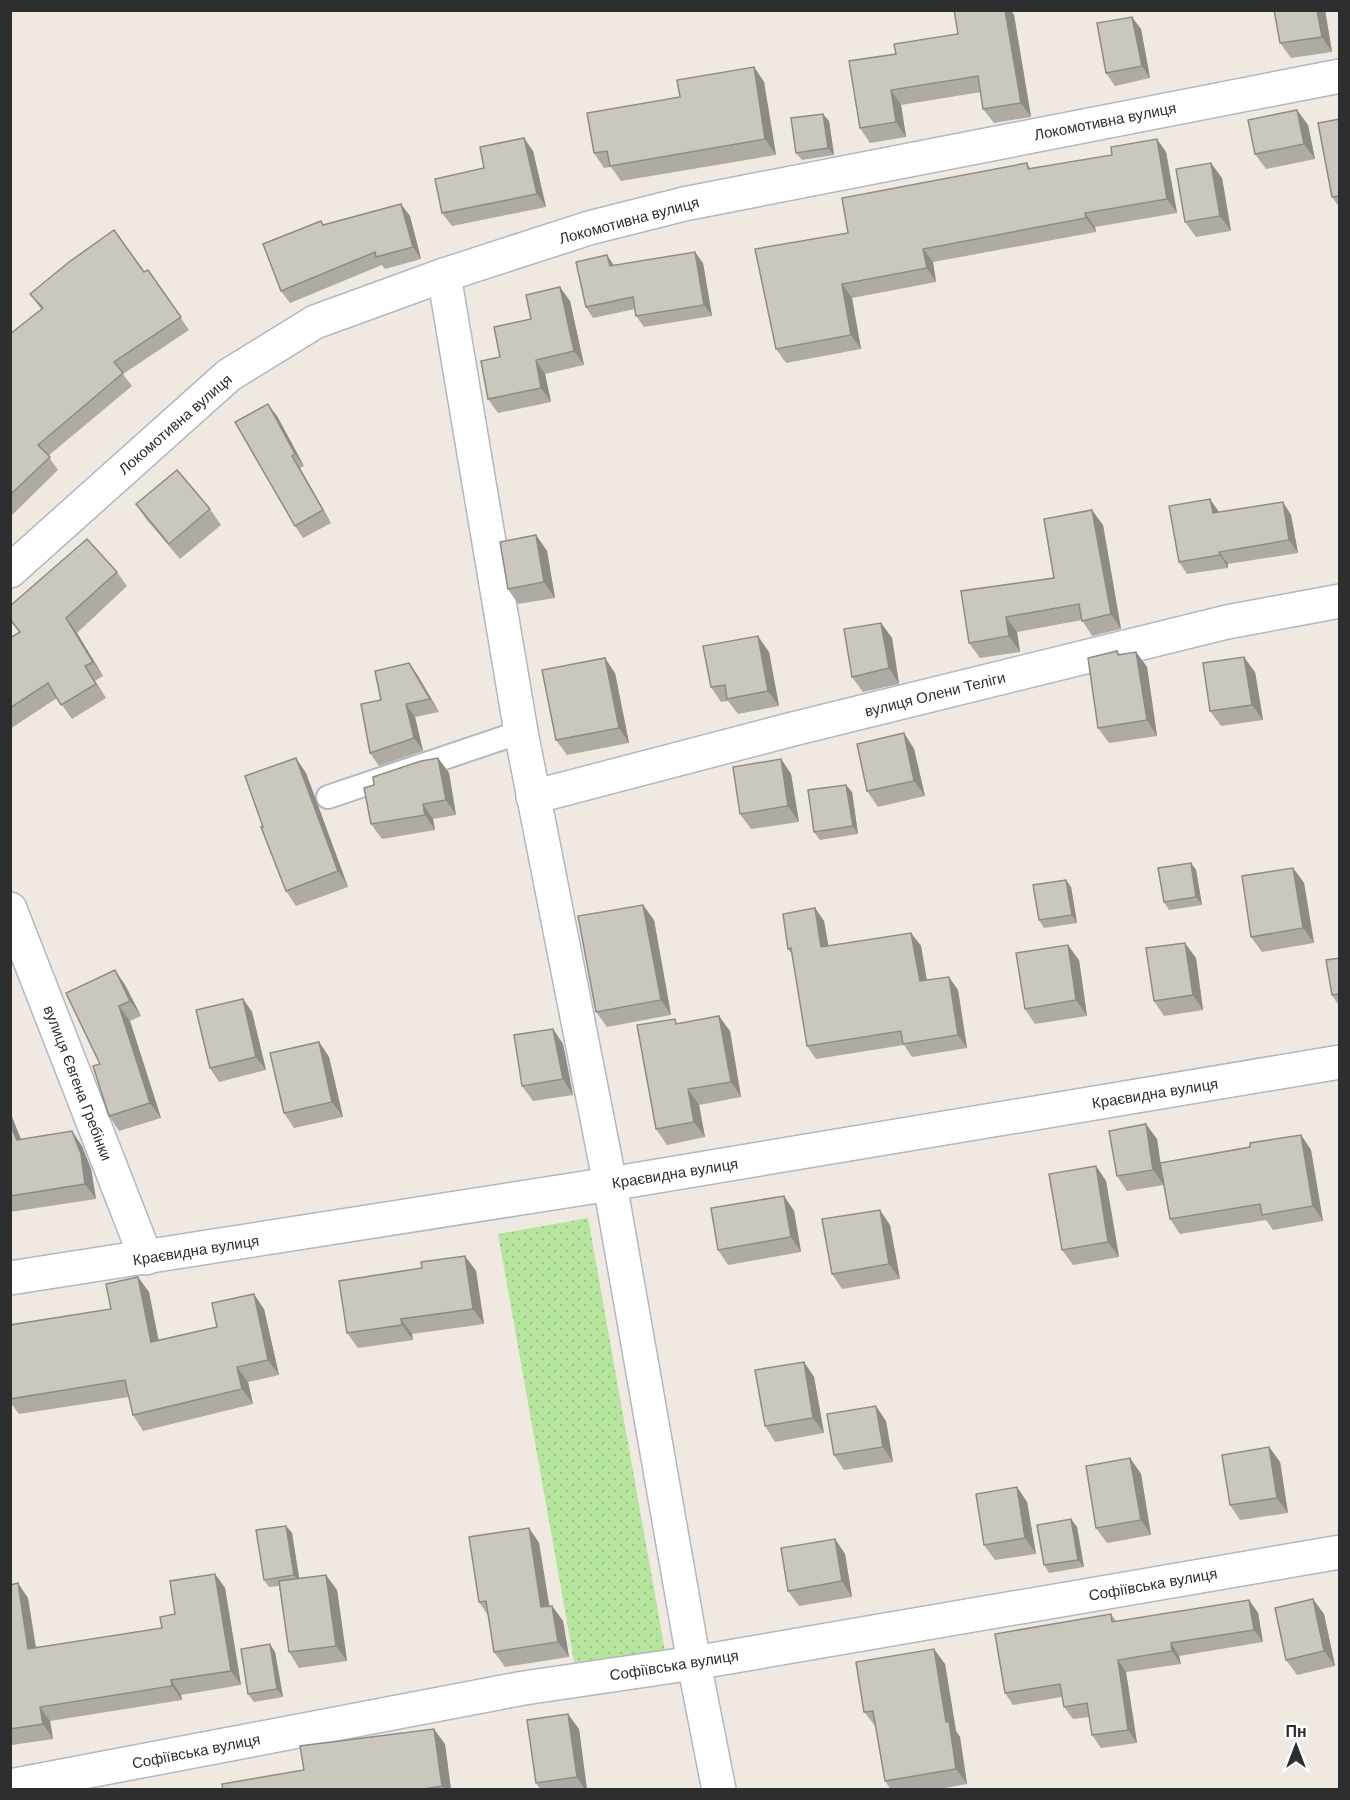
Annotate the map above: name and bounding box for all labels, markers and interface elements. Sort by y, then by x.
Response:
street label: Локомотивна вулиця [1033,99,1177,143]
street label: Локомотивна вулиця [557,193,701,247]
street label: Локомотивна вулиця [115,370,235,478]
street label: вулиця Олени Теліги [863,668,1007,720]
street label: вулиця Євгена Гребінки [41,1003,115,1163]
street label: Краєвидна вулиця [1091,1075,1219,1111]
street label: Краєвидна вулиця [611,1155,739,1191]
street label: Краєвидна вулиця [132,1232,260,1268]
street label: Софіївська вулиця [1087,1564,1219,1604]
street label: Софіївська вулиця [608,1646,740,1684]
north arrow [1266,1716,1326,1776]
text: Пн [1285,1723,1307,1740]
street label: Софіївська вулиця [130,1730,262,1772]

